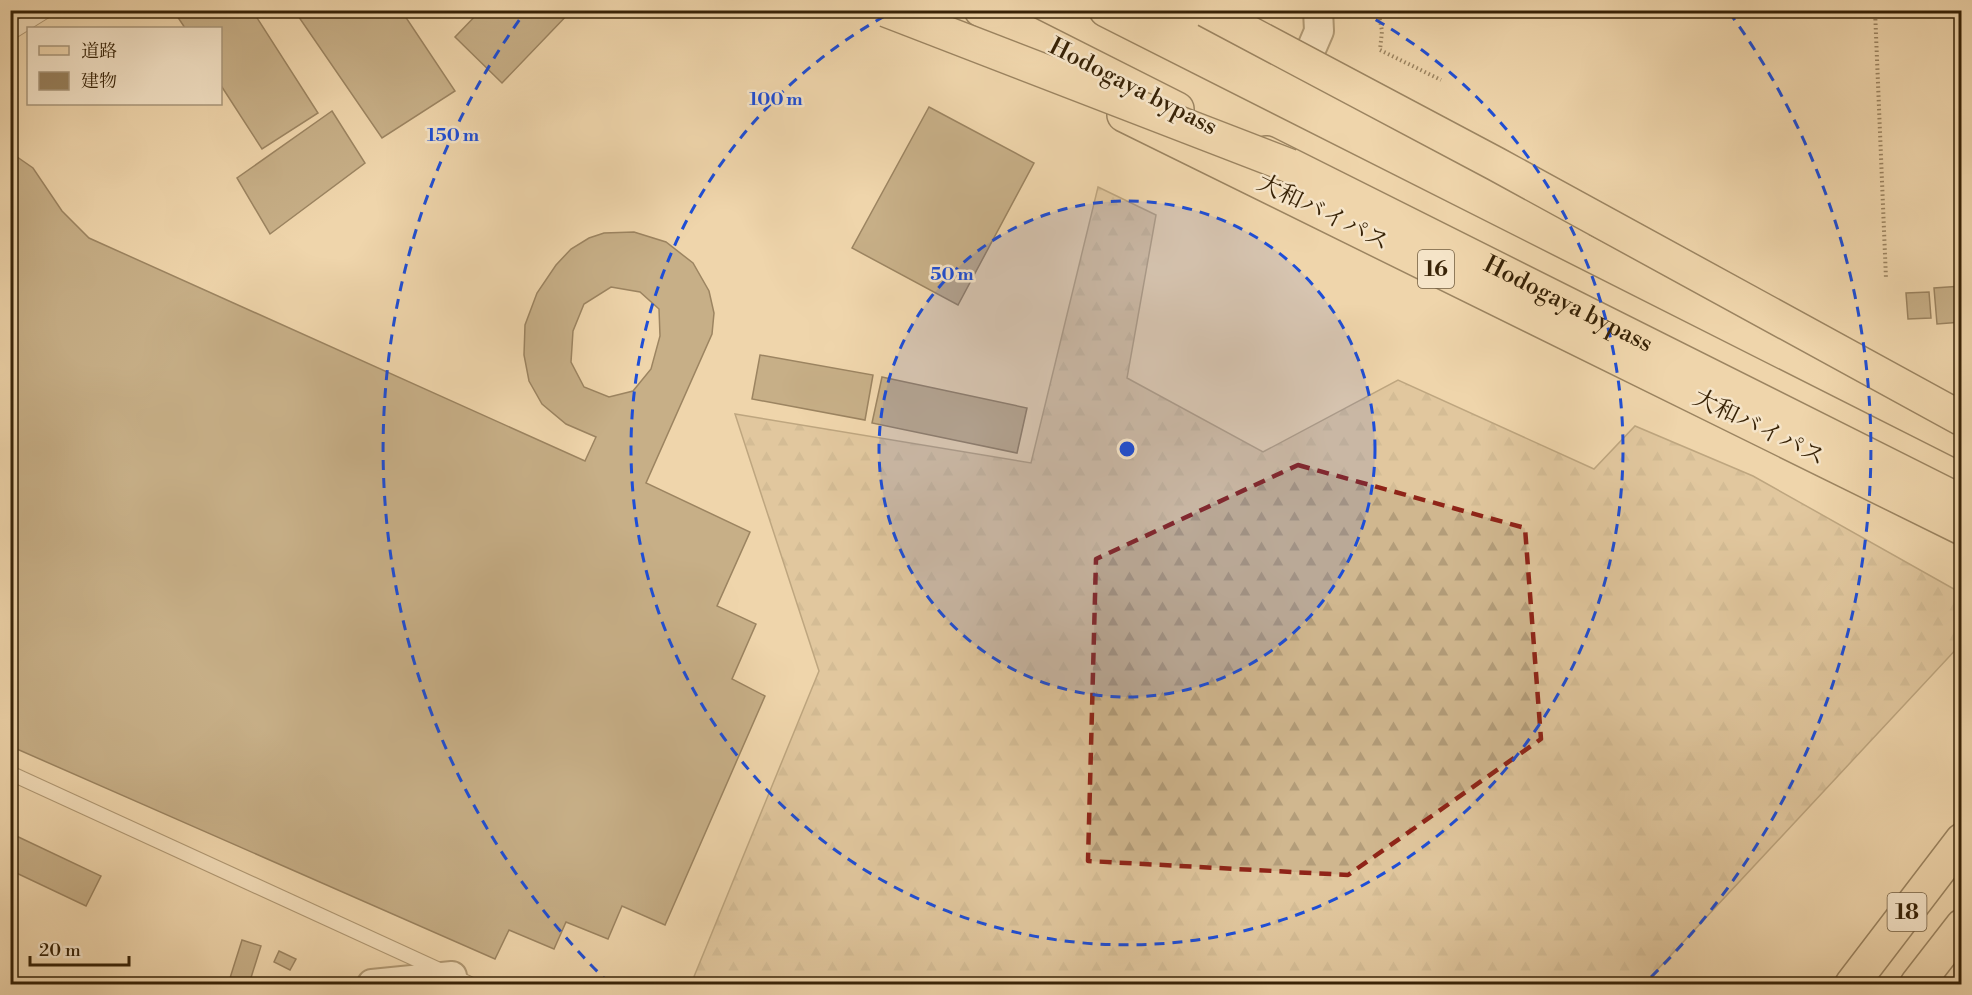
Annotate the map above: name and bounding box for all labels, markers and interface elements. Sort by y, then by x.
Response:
legend [27,27,222,105]
street label: Hodogaya bypass [1044,32,1222,142]
text: 道路 [81,40,117,63]
text: 建物 [81,70,117,93]
text: 100 m [749,88,803,111]
text: 150 m [427,124,480,147]
street label: 大和バイパス [1252,168,1394,258]
road number: 16 [1418,250,1454,288]
street label: Hodogaya bypass [1479,250,1658,359]
text: 50 m [930,263,974,286]
street label: 大和バイパス [1688,383,1830,473]
centre of rings [1117,439,1137,459]
road number: 18 [1888,893,1926,931]
scale bar [30,929,129,967]
text: 20 m [39,939,81,962]

